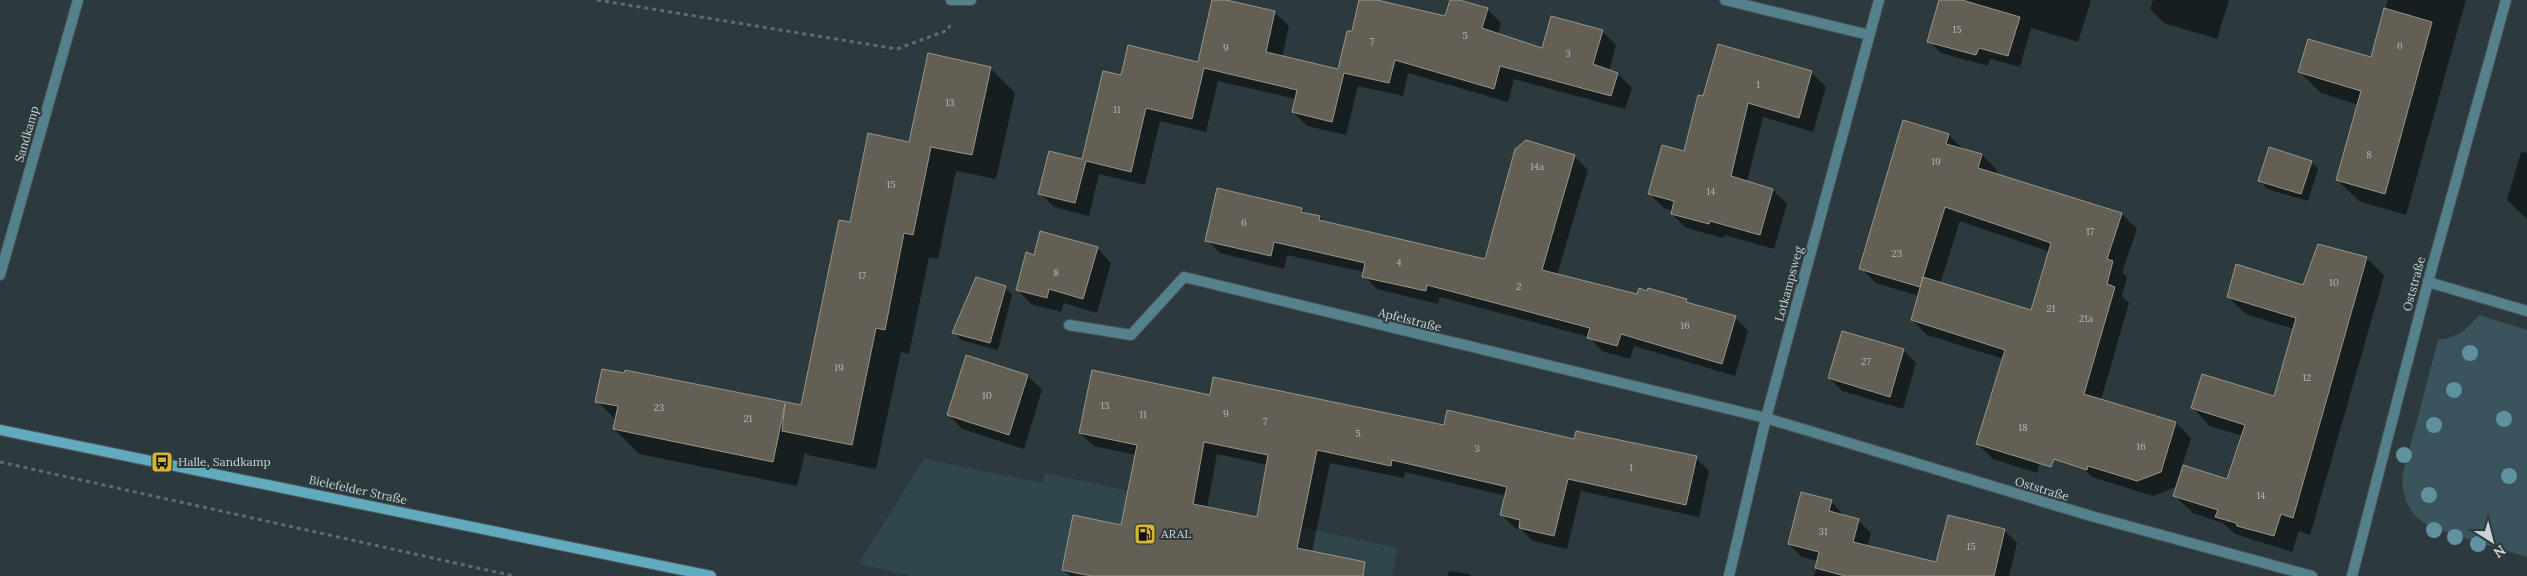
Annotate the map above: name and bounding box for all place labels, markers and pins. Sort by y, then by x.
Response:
bus stop icon: Halle, Sandkamp [150,450,174,474]
place label: Halle, Sandkamp [178,454,271,469]
fuel station icon: ARAL [1133,522,1157,546]
place label: ARAL [1160,526,1191,541]

